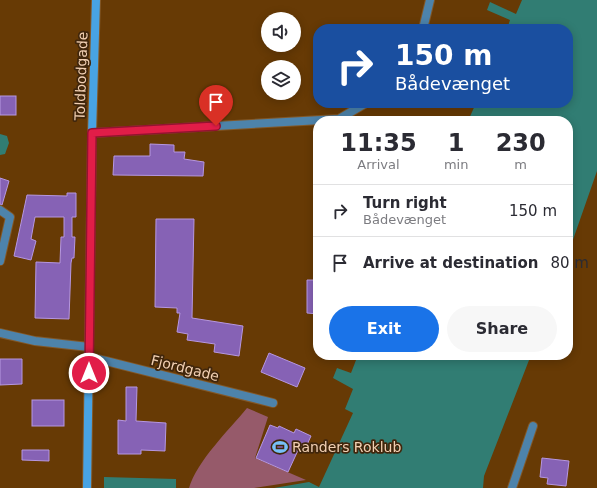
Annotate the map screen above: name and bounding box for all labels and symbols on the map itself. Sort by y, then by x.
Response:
street label: Toldbodgade [71,31,91,122]
pin [199,85,233,126]
position arrow [68,352,110,394]
street label: Fjordgade [149,352,221,384]
sports icon: Randers Roklub [271,438,289,456]
place label: Randers Roklub [292,439,401,455]

